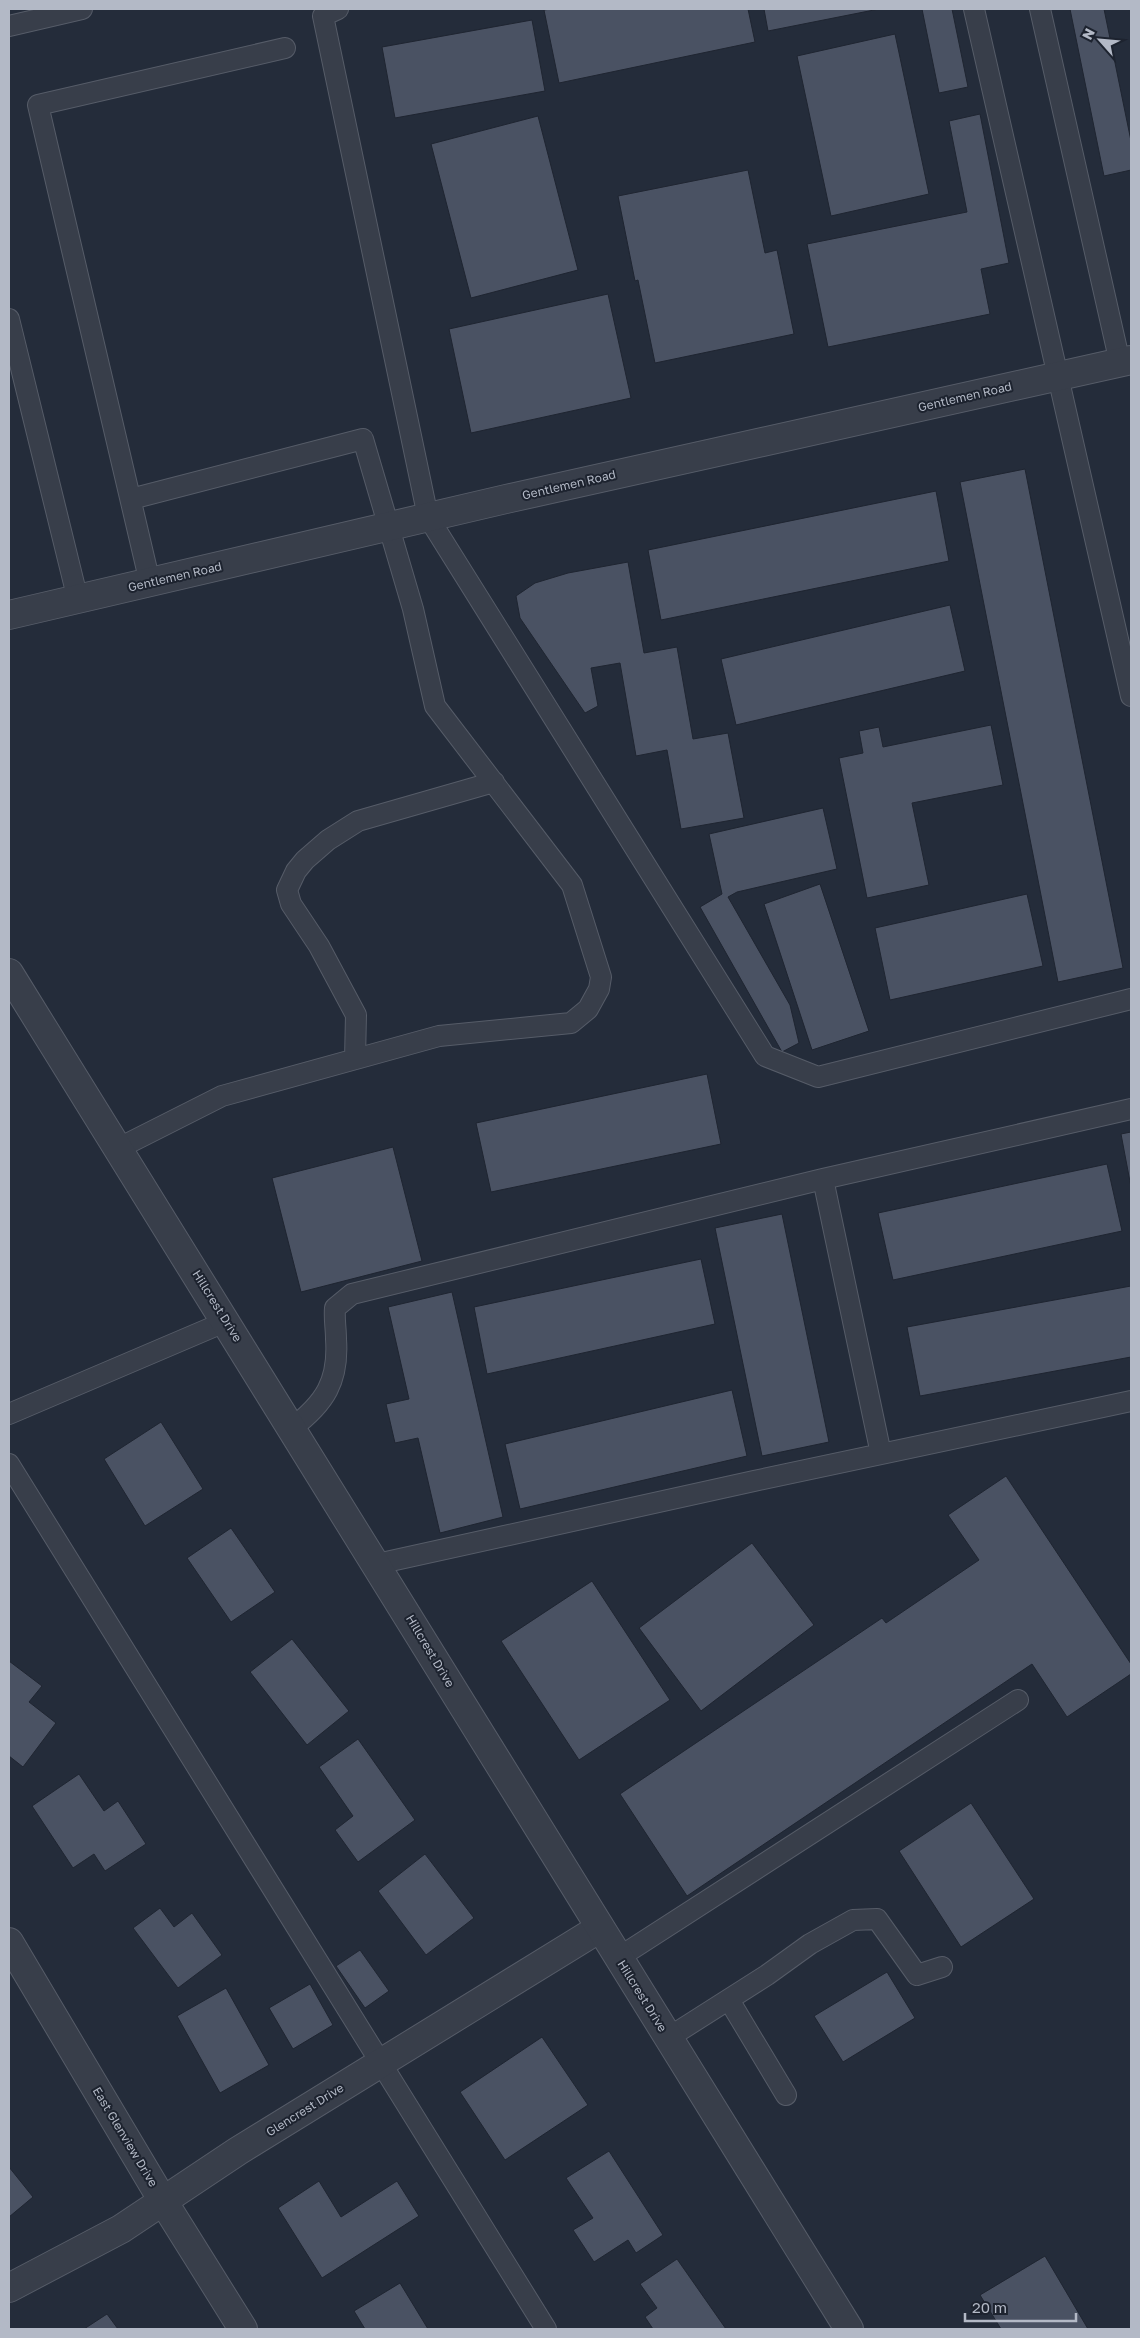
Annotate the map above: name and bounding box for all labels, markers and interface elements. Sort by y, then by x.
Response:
north arrow [1075,15,1125,65]
text: N [1078,25,1098,42]
street label: Gentlemen Road [917,378,1013,415]
street label: Gentlemen Road [521,466,617,503]
street label: Gentlemen Road [127,558,223,595]
street label: Hillcrest Drive [189,1267,245,1344]
street label: Hillcrest Drive [403,1612,458,1690]
street label: Hillcrest Drive [614,1957,670,2034]
street label: Glencrest Drive [263,2080,346,2139]
street label: East Glenview Drive [90,2084,161,2189]
scale bar [965,2290,1076,2322]
text: 20 m [972,2298,1007,2316]

